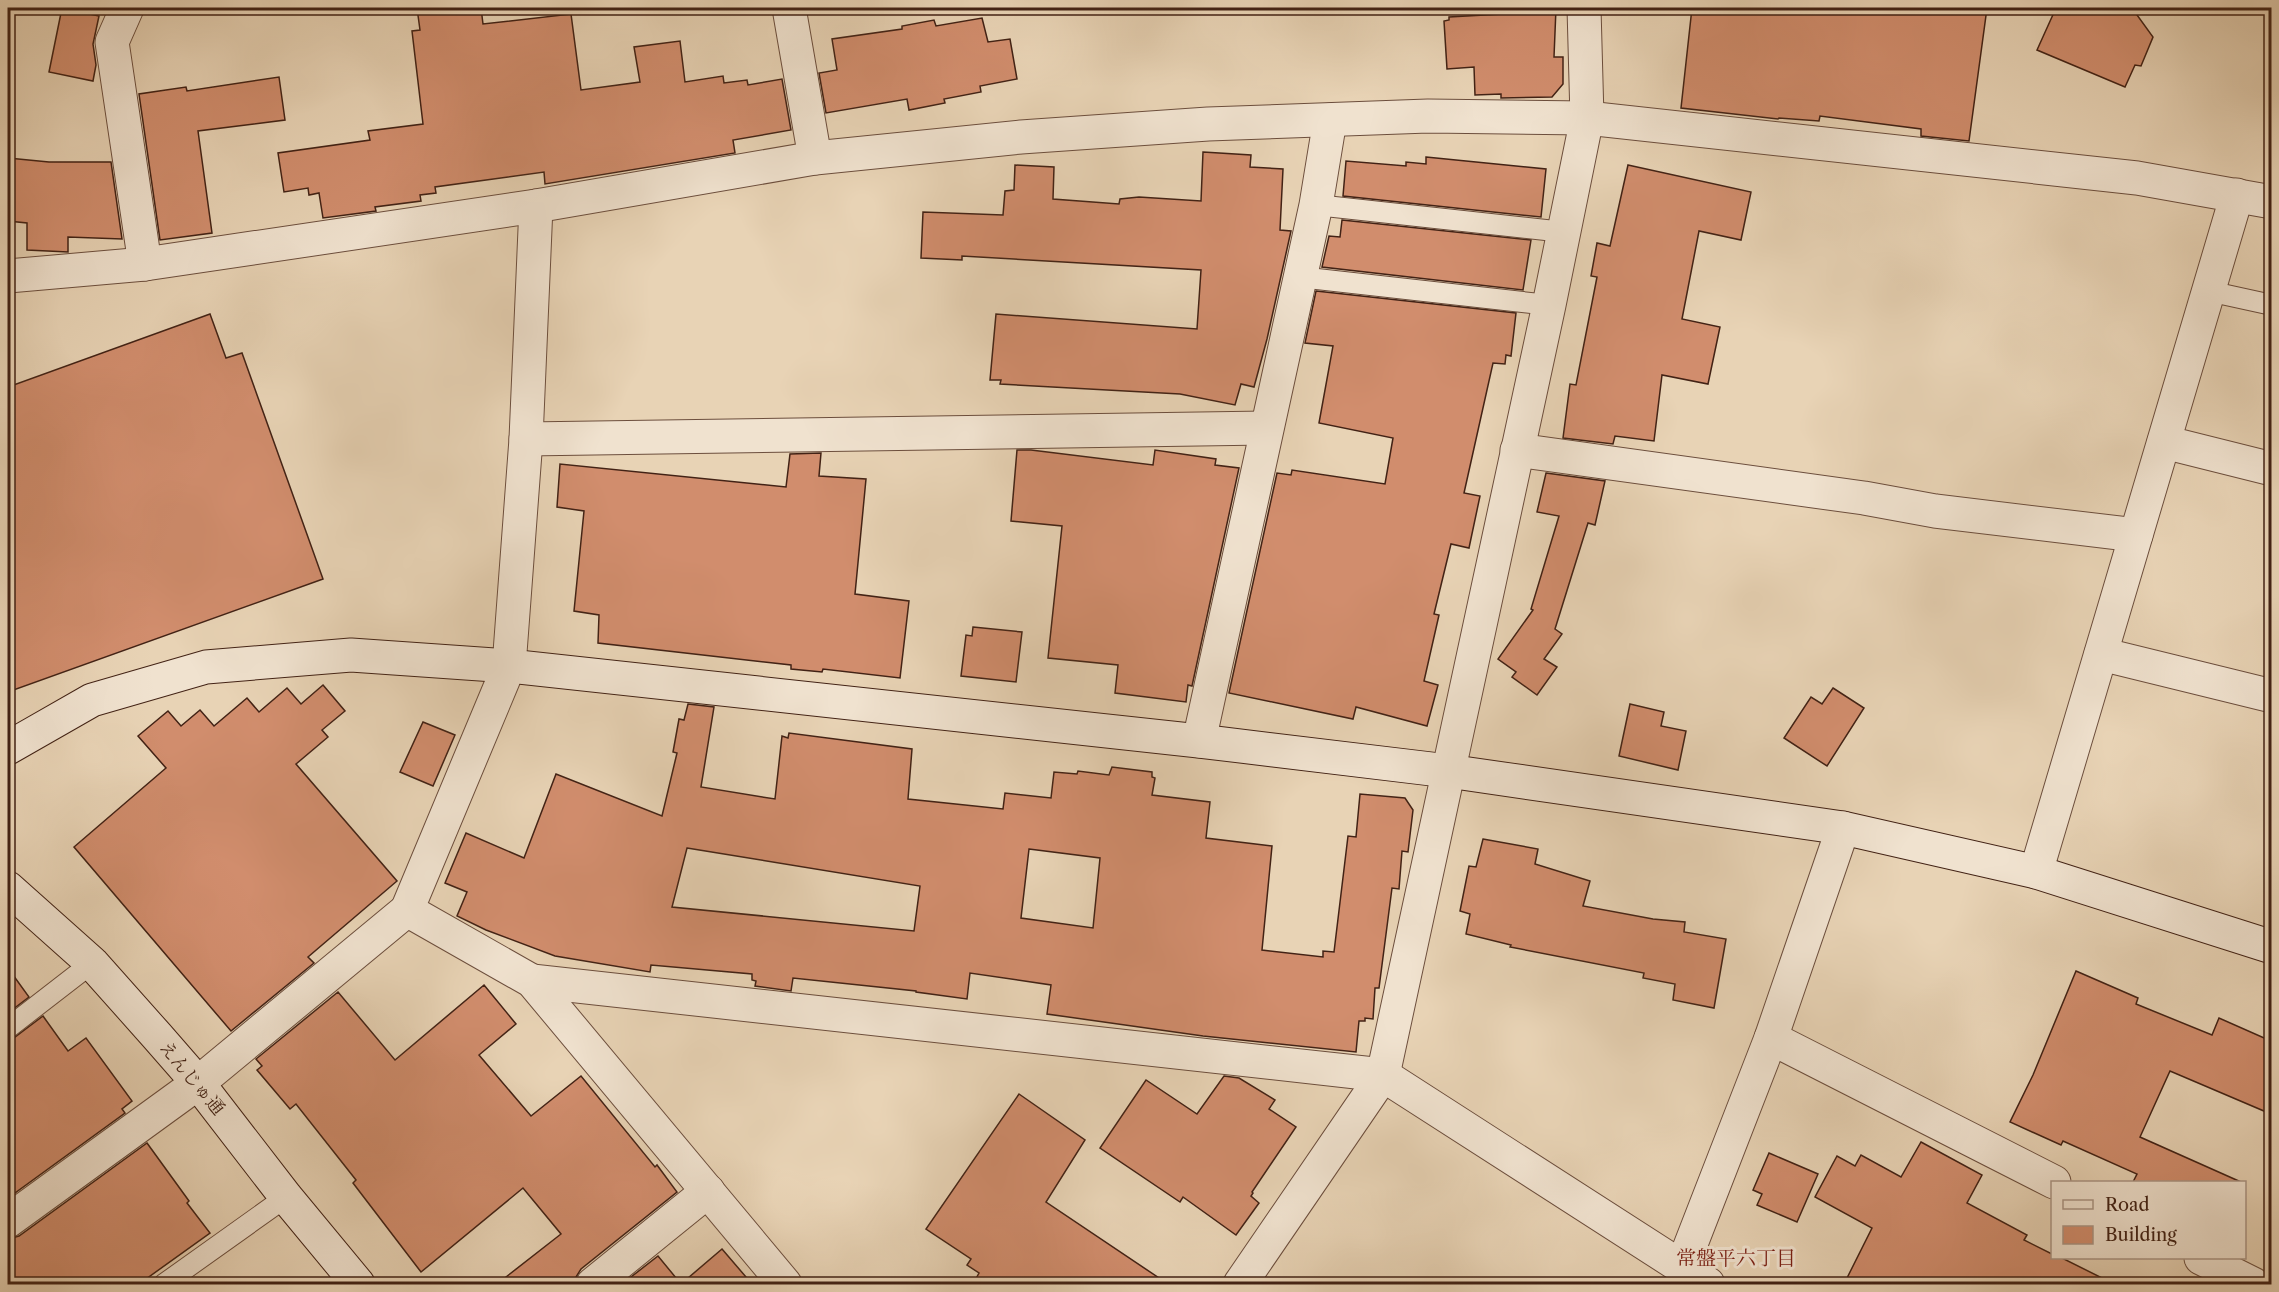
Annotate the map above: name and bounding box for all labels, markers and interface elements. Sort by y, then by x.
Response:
street label: えんじゅ通 [155,1036,229,1120]
legend [2051,1181,2246,1259]
text: Road [2105,1194,2150,1216]
text: Building [2105,1224,2177,1246]
district label: 常盤平六丁目 [1676,1246,1796,1270]

